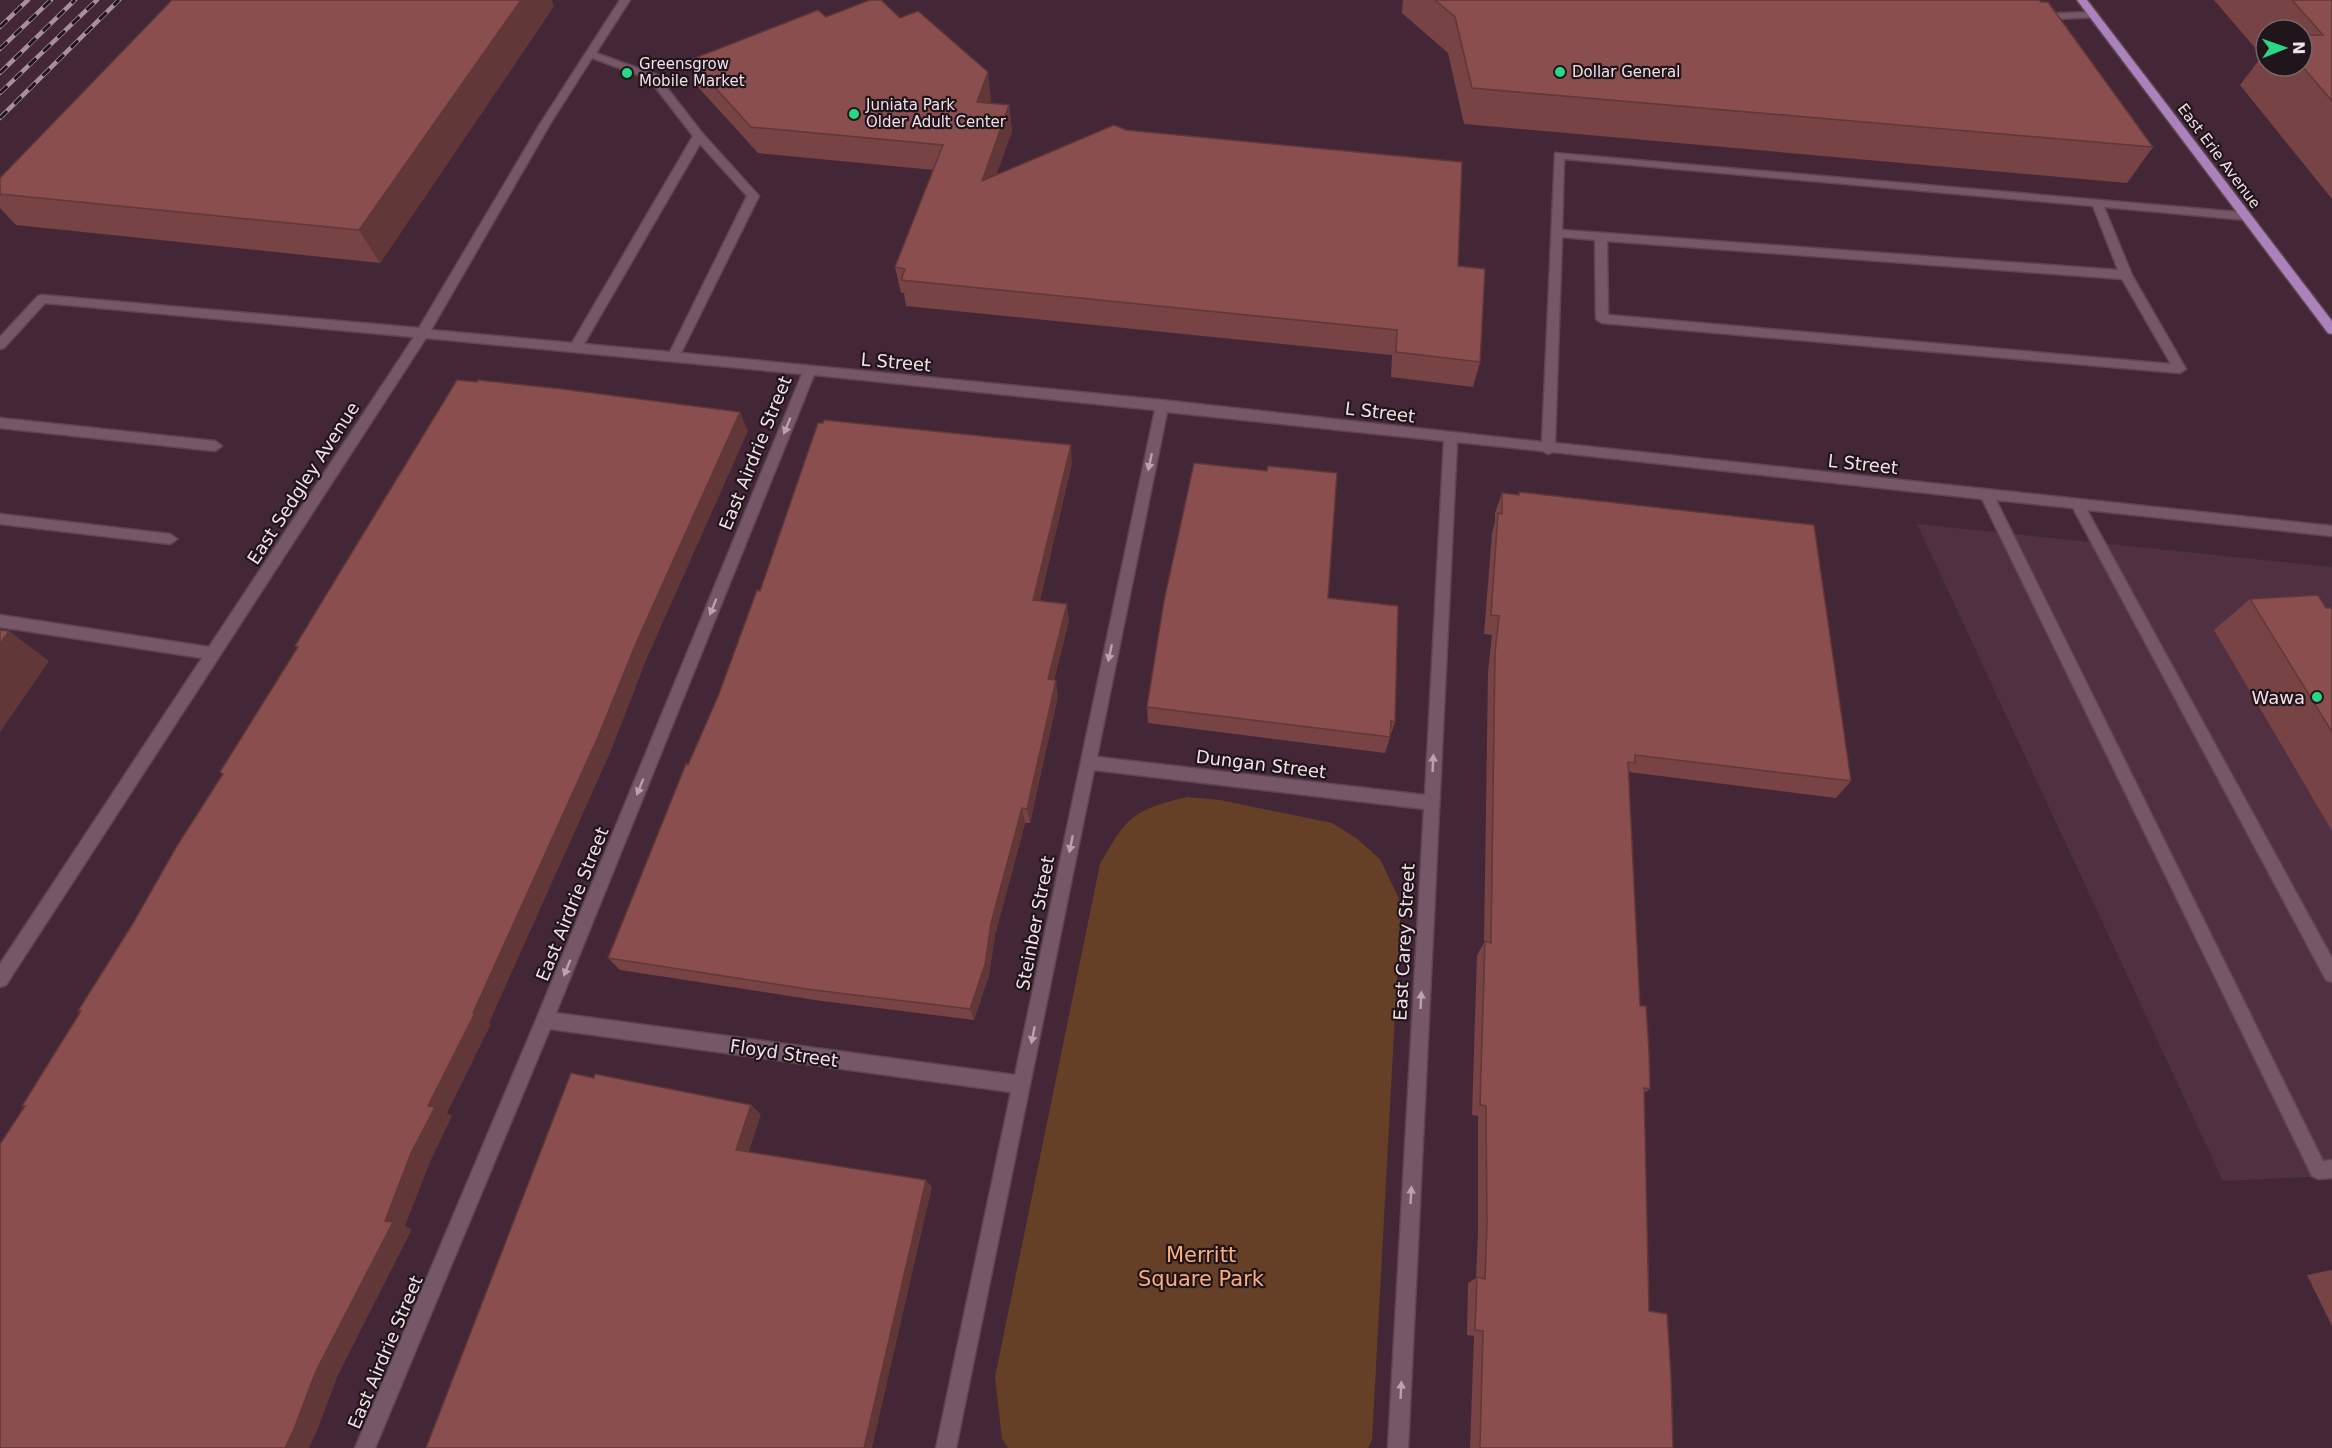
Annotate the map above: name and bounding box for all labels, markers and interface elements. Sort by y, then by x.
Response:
north arrow [2254,18,2314,78]
text: N [2289,41,2308,55]
place label: Greensgrow Mobile Market [639,55,745,90]
place label: Dollar General [1572,63,1680,81]
marker: Dollar General [1553,65,1567,79]
marker: Greensgrow Mobile Market [620,66,634,80]
place label: Juniata Park Older Adult Center [865,96,1007,131]
street label: East Erie Avenue [2174,100,2264,212]
marker: Juniata Park Older Adult Center [847,107,861,121]
street label: L Street [860,348,932,376]
street label: East Airdrie Street [714,373,796,533]
street label: L Street [1344,397,1416,427]
street label: East Sedgley Avenue [243,398,363,568]
one-way arrow [782,417,791,435]
street label: L Street [1827,450,1899,478]
one-way arrow [1145,453,1155,471]
one-way arrow [708,598,718,616]
one-way arrow [1105,644,1114,663]
place label: Wawa [2252,687,2305,708]
marker: Wawa [2310,690,2324,704]
street label: Dungan Street [1195,746,1327,782]
one-way arrow [1428,754,1438,773]
one-way arrow [635,778,644,796]
street label: East Airdrie Street [531,824,613,984]
one-way arrow [1066,835,1075,854]
street label: Steinber Street [1012,854,1058,992]
street label: East Carey Street [1389,863,1419,1021]
one-way arrow [562,959,571,977]
one-way arrow [1416,991,1425,1010]
one-way arrow [1028,1026,1037,1045]
street label: Floyd Street [729,1035,839,1071]
one-way arrow [1406,1185,1415,1204]
park label: Merritt Square Park [1138,1243,1265,1291]
street label: East Airdrie Street [343,1272,427,1432]
one-way arrow [1396,1380,1405,1399]

